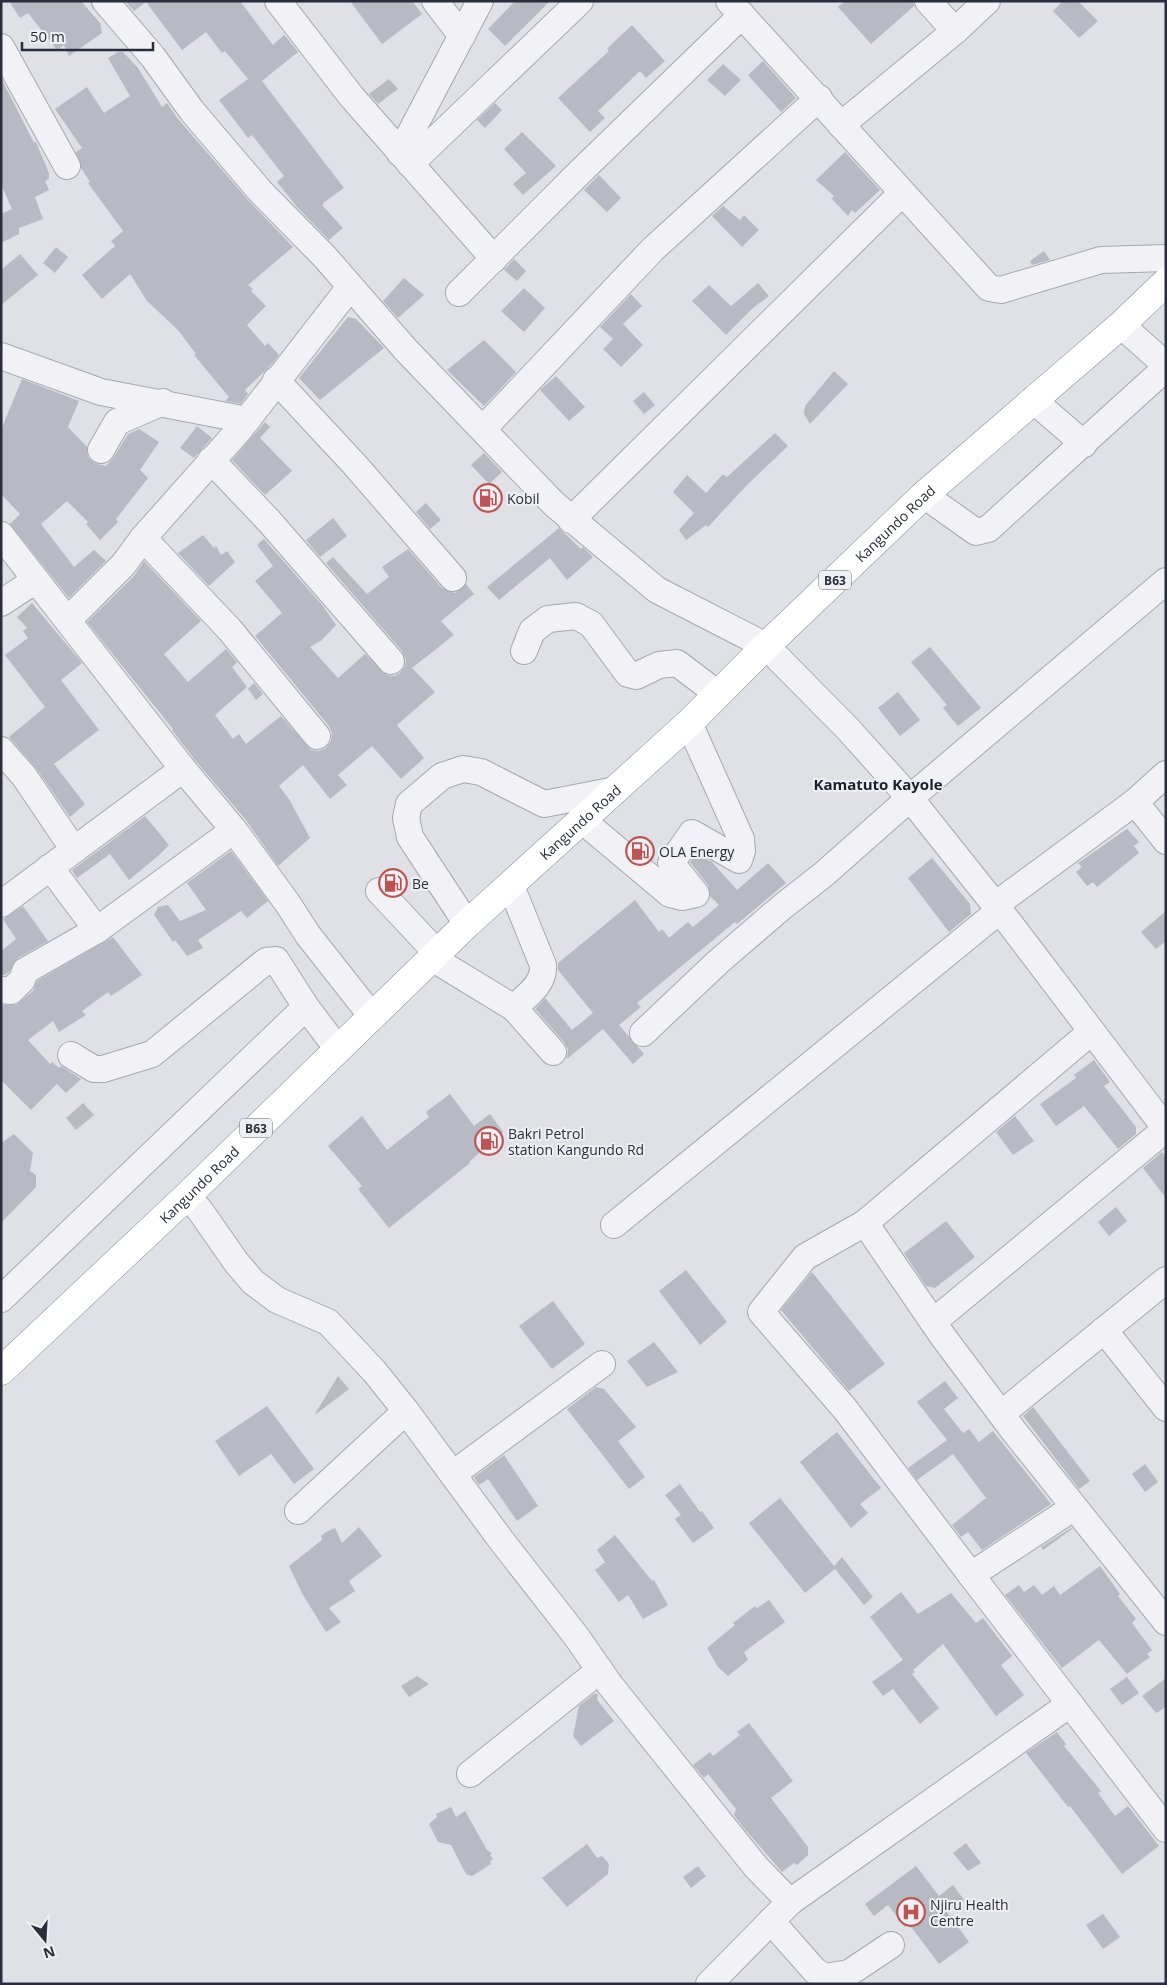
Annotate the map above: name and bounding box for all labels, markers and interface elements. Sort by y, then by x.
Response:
scale bar [22,20,154,52]
text: 50 m [30,26,65,46]
street label: Kangundo Road [851,480,939,566]
fuel station icon: Kobil [473,483,503,513]
place label: Kobil [507,489,540,508]
road number: B63 [819,570,851,590]
district label: Kamatuto Kayole [813,774,943,794]
street label: Kangundo Road [535,780,625,864]
fuel station icon: OLA Energy [625,836,655,866]
place label: OLA Energy [659,842,735,861]
fuel station icon: Be [378,868,408,898]
place label: Be [412,874,429,893]
road number: B63 [240,1118,272,1138]
place label: Bakri Petrol station Kangundo Rd [508,1124,644,1159]
fuel station icon: Bakri Petrol station Kangundo Rd [474,1126,504,1156]
street label: Kangundo Road [155,1141,243,1227]
place label: Njiru Health Centre [930,1895,1009,1930]
hospital icon: Njiru Health Centre [896,1897,926,1927]
north arrow [20,1915,70,1965]
text: N [41,1942,58,1964]

